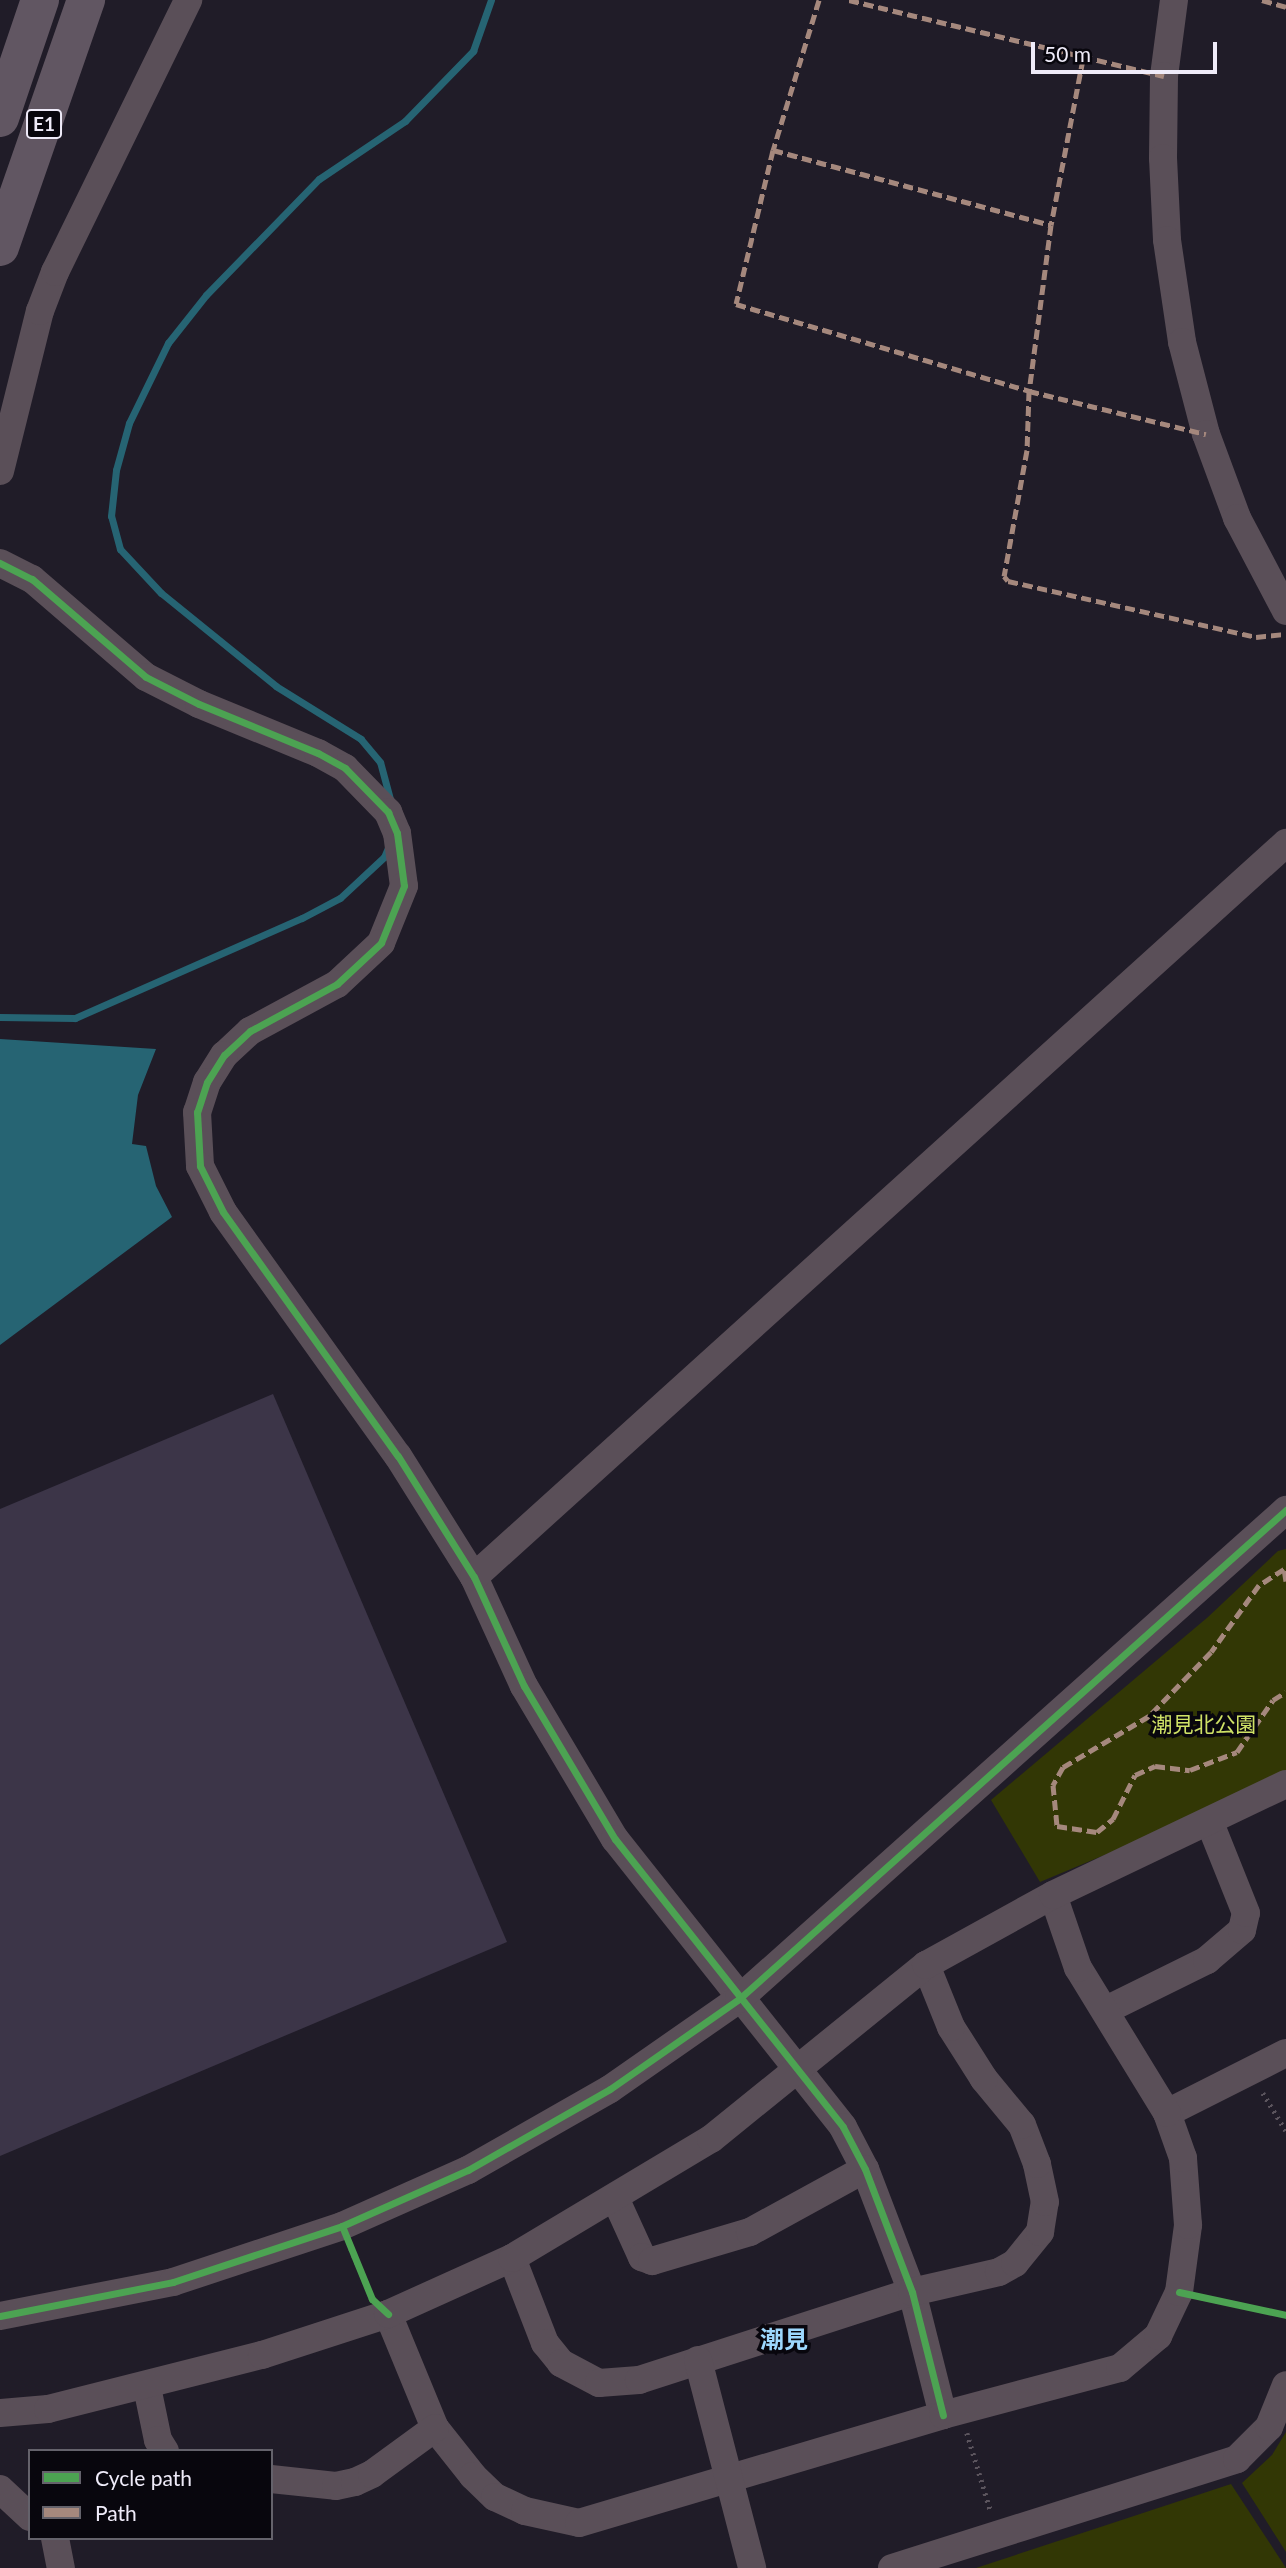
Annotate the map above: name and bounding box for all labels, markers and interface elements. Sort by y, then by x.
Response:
scale bar [1034,28,1220,72]
text: 50 m [1044,41,1091,66]
road number: E1 [25,108,63,140]
park label: 潮見北公園 [1152,1711,1256,1737]
district label: 潮見 [760,2325,808,2353]
legend [28,2449,273,2540]
text: Cycle path [95,2465,192,2490]
text: Path [95,2500,137,2525]

